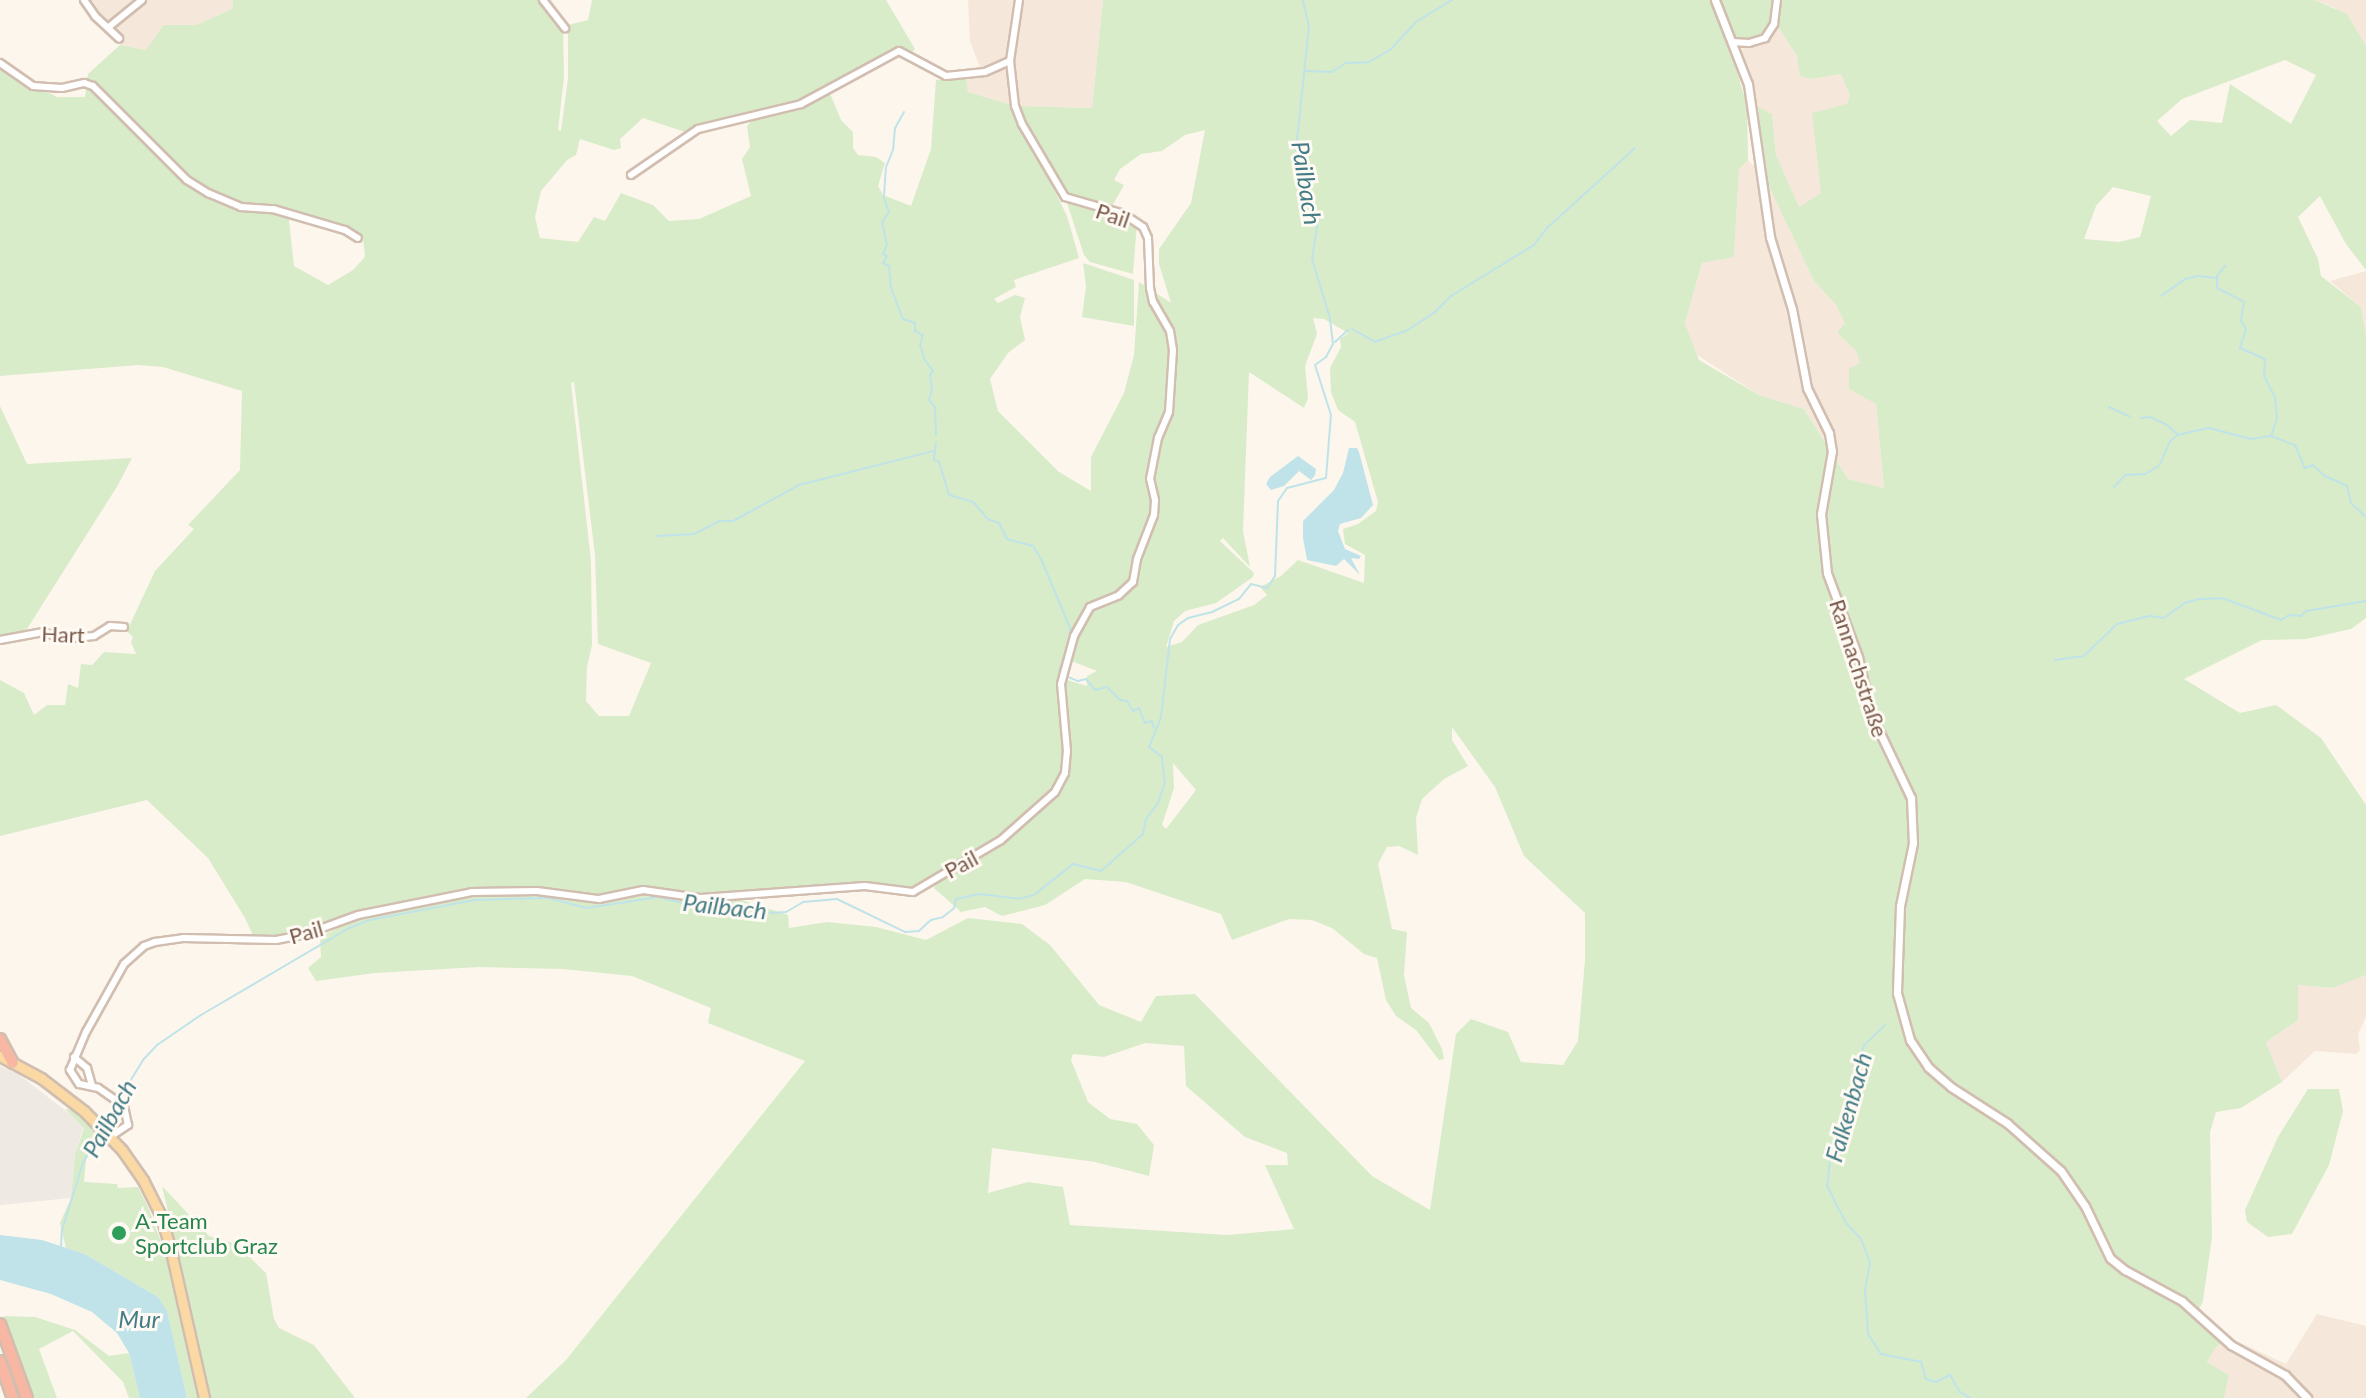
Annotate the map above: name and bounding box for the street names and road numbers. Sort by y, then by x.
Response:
street label: Pail [1093,197,1133,233]
street label: Rannachstraße [1824,596,1894,740]
street label: Hart [41,620,85,648]
street label: Pail [940,844,982,884]
street label: Pail [286,915,326,949]

